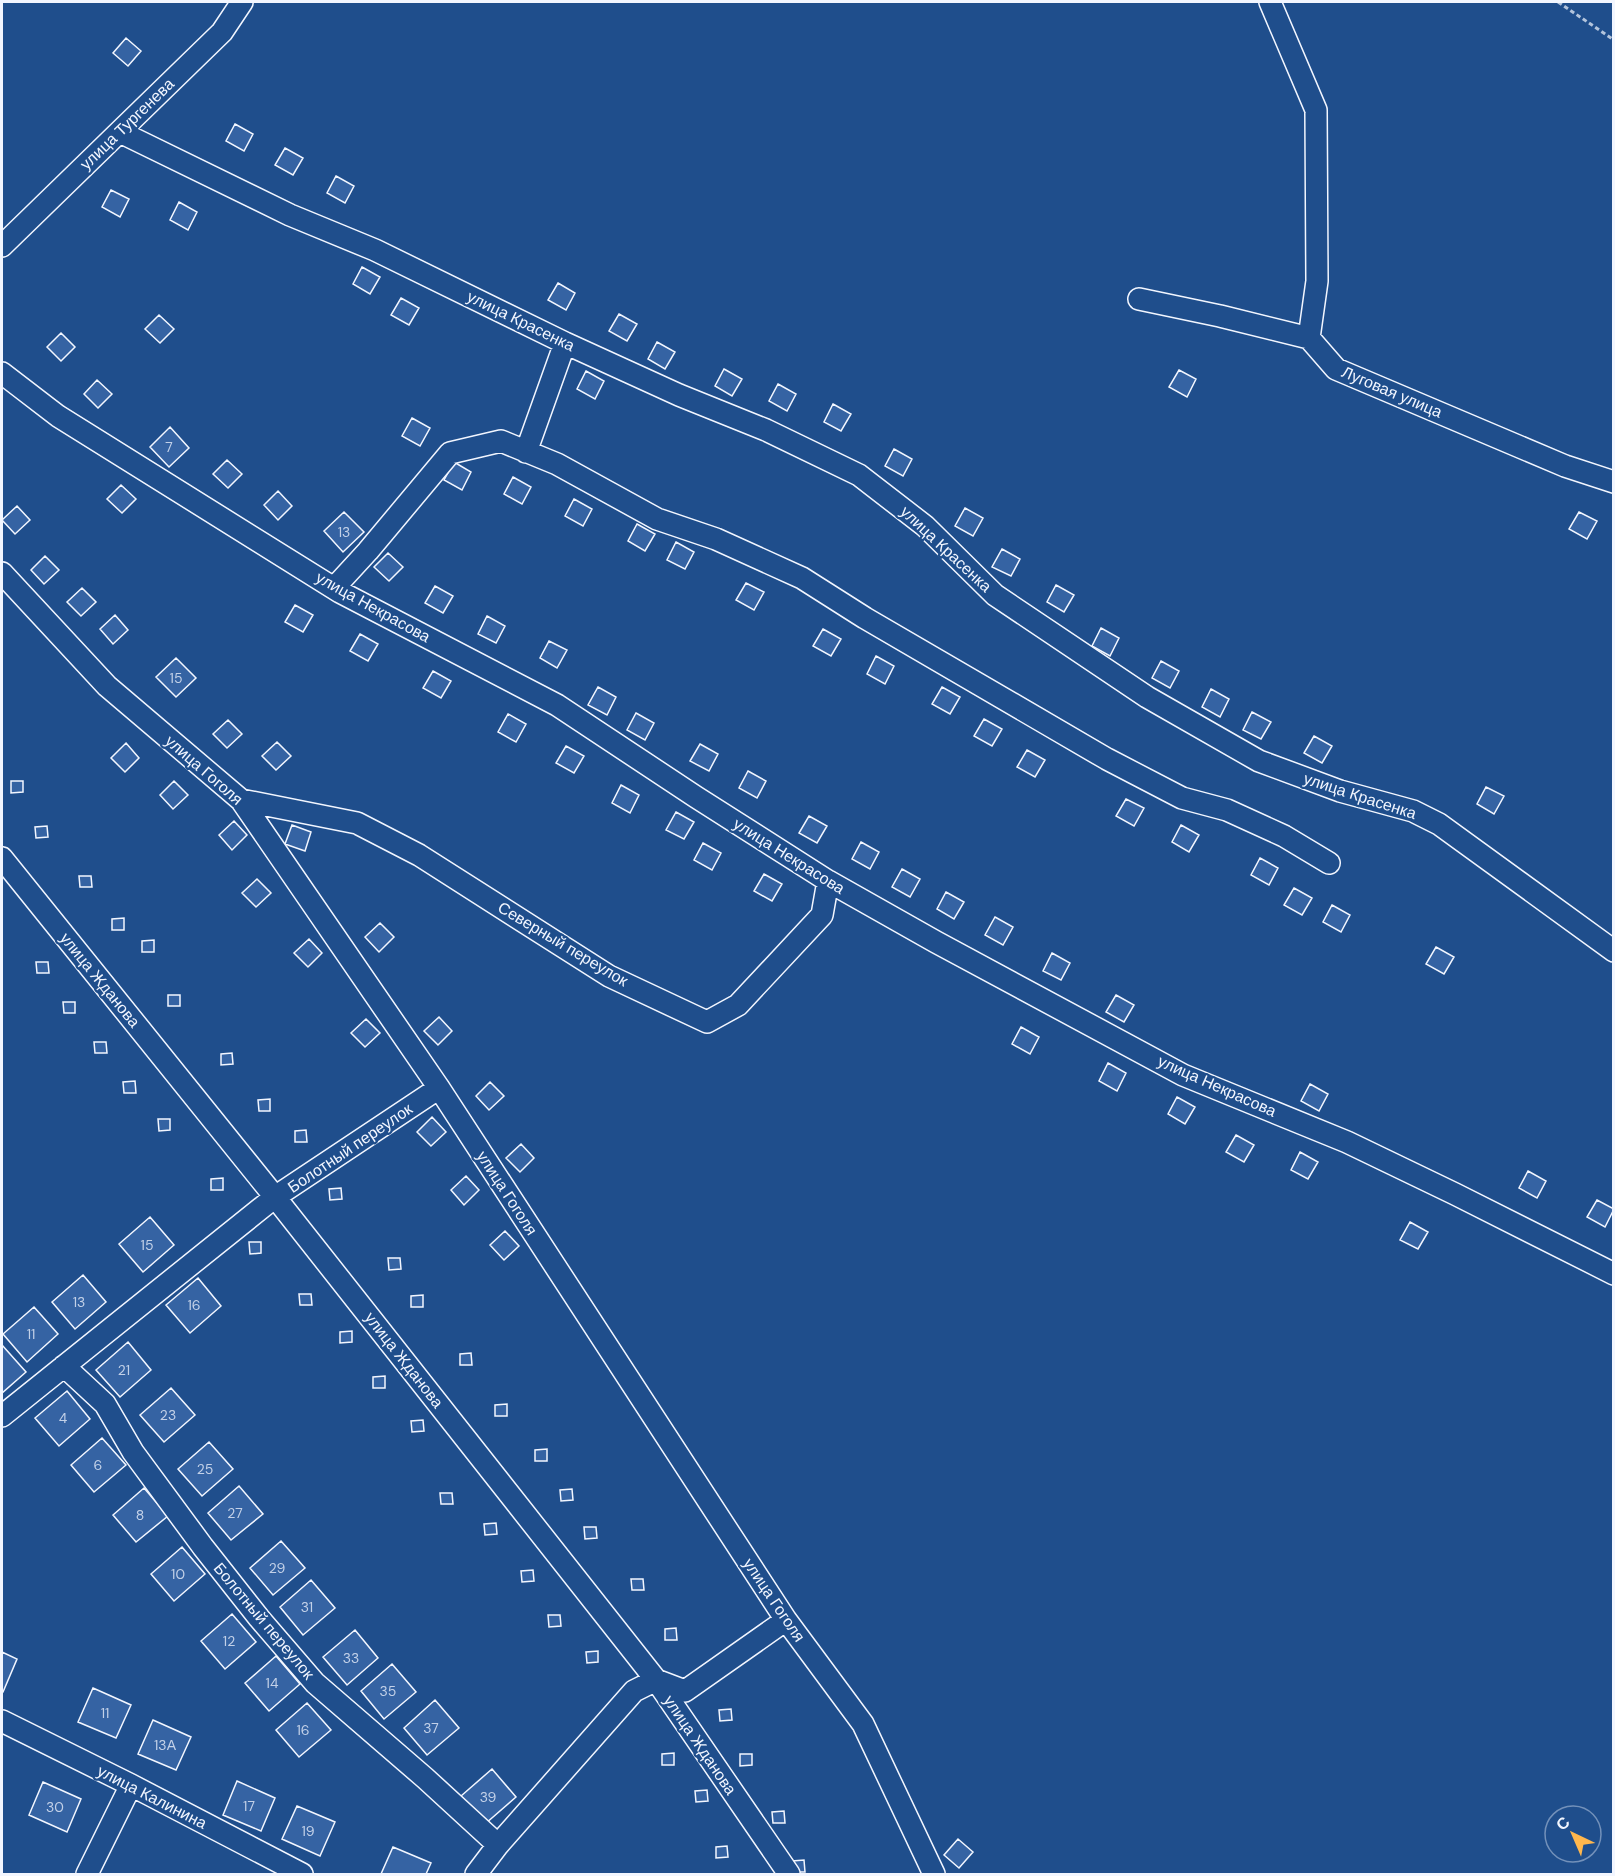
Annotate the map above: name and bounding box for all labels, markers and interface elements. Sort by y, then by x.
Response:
street label: улица Тургенева [75,74,179,174]
street label: улица Красенка [464,286,578,356]
street label: Луговая улица [1339,361,1446,423]
house number: 7 [165,438,173,456]
street label: улица Красенка [896,501,996,597]
house number: 13 [338,523,350,541]
street label: улица Некрасова [312,567,434,647]
house number: 15 [170,669,182,687]
street label: улица Гоголя [161,730,247,810]
street label: улица Красенка [1301,768,1419,824]
street label: улица Некрасова [729,813,849,899]
street label: Северный переулок [494,897,633,992]
street label: улица Жданова [55,928,145,1032]
street label: улица Некрасова [1154,1050,1280,1122]
street label: Болотный переулок [284,1098,417,1198]
street label: улица Гоголя [472,1147,542,1239]
house number: 15 [141,1236,153,1254]
house number: 13 [73,1293,85,1311]
house number: 16 [187,1296,201,1314]
street label: улица Жданова [360,1308,448,1412]
house number: 11 [27,1325,35,1343]
house number: 21 [118,1361,130,1379]
house number: 23 [160,1406,176,1424]
house number: 4 [59,1409,68,1427]
house number: 6 [94,1456,102,1474]
house number: 25 [197,1460,213,1478]
house number: 27 [227,1504,243,1522]
house number: 8 [136,1506,144,1524]
street label: улица Гоголя [738,1554,810,1646]
street label: Болотный переулок [209,1558,320,1685]
house number: 29 [269,1559,286,1577]
house number: 10 [171,1565,185,1583]
house number: 31 [301,1598,313,1616]
house number: 12 [223,1632,235,1650]
house number: 33 [343,1649,359,1667]
house number: 14 [266,1674,279,1692]
house number: 35 [380,1682,396,1700]
street label: улица Жданова [659,1691,741,1799]
house number: 11 [101,1704,109,1722]
house number: 37 [423,1719,439,1737]
house number: 16 [296,1721,310,1739]
house number: 13А [154,1736,177,1754]
street label: улица Калинина [94,1760,210,1834]
house number: 39 [480,1788,497,1806]
house number: 17 [243,1797,255,1815]
house number: 30 [46,1798,64,1816]
north arrow [1543,1804,1603,1864]
text: С [1551,1812,1575,1835]
house number: 19 [301,1822,315,1840]

